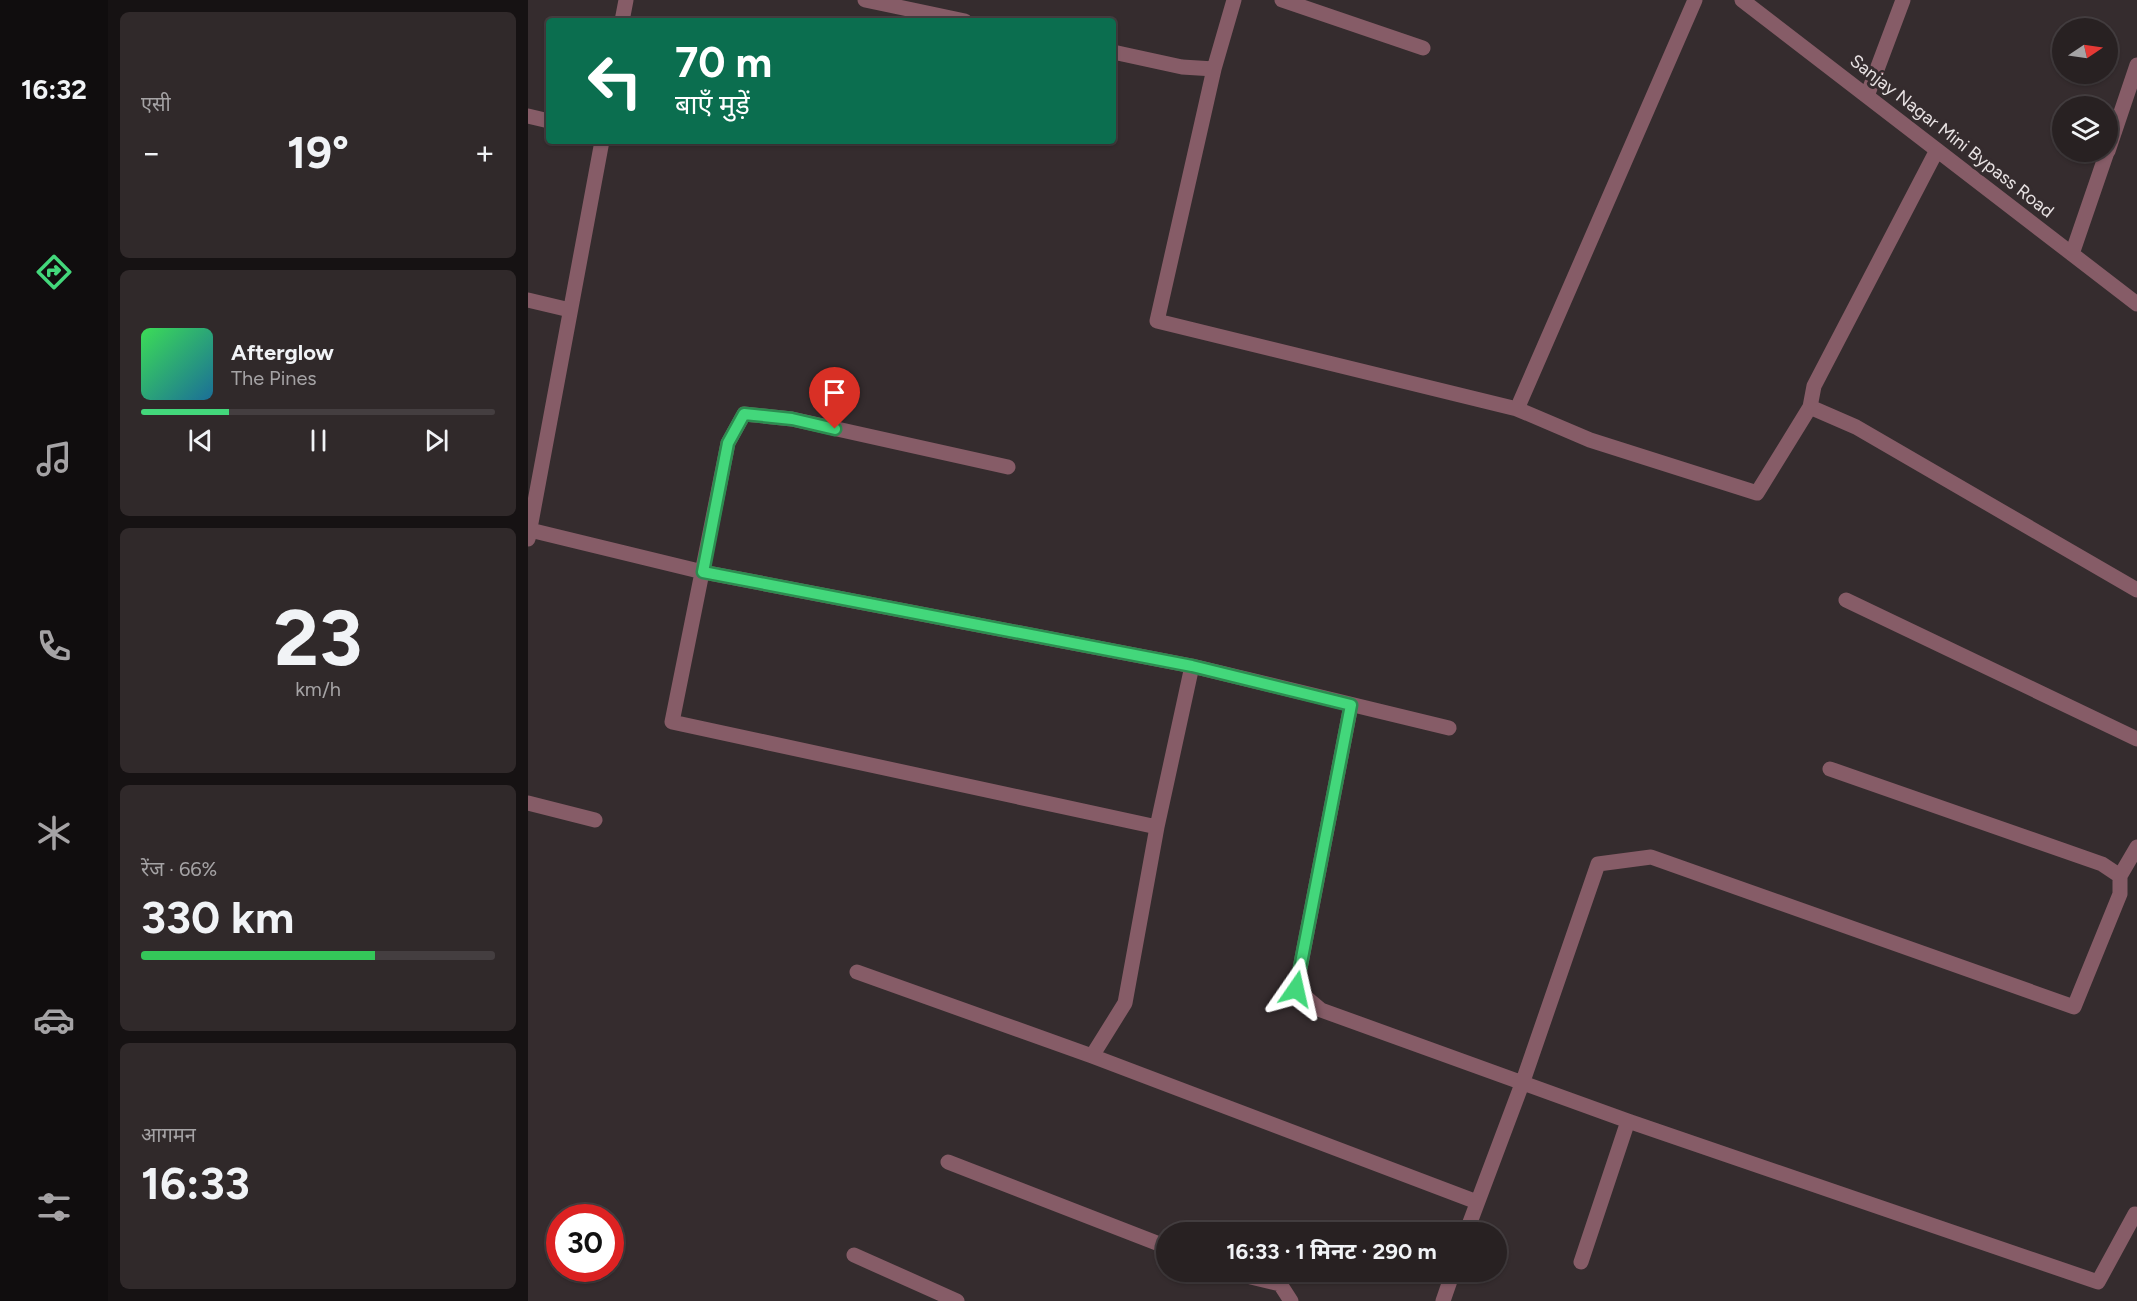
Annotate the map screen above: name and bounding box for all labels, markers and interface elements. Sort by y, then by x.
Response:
north arrow [2052,18,2118,84]
map controls [2052,18,2118,162]
text: 70 m [675,37,772,88]
icon: left [576,42,654,120]
street label: Sanjay Nagar Mini Bypass Road [1846,50,2058,222]
text: 16:32 [21,73,87,106]
text: बाएँ मुड़ें [675,88,750,121]
text: एसी [141,92,171,116]
button: layers [2052,96,2118,162]
text: 19° [287,125,349,179]
text: − [141,133,162,172]
text: + [474,133,495,172]
icon: directions [33,251,75,293]
text: Afterglow [231,339,334,366]
text: The Pines [231,366,317,390]
pin [809,367,860,429]
icon: arrive [818,376,851,409]
icon: previous [184,424,217,457]
icon: pause [302,424,335,457]
icon: next [420,424,453,457]
icon: music [33,438,75,480]
text: 23 [274,591,362,685]
icon: phone [33,625,75,667]
text: km/h [295,677,341,701]
icon: climate [33,812,75,854]
text: रेंज · 66% [141,857,217,881]
text: 330 km [141,890,294,944]
position arrow [1264,957,1328,1021]
icon: car [33,999,75,1041]
text: आगमन [141,1123,196,1147]
text: 16:33 [141,1156,250,1210]
icon: filters [33,1186,75,1228]
speed limit sign: 30 [546,1204,624,1282]
text: 16:33 · 1 मिनट · 290 m [1226,1238,1437,1265]

